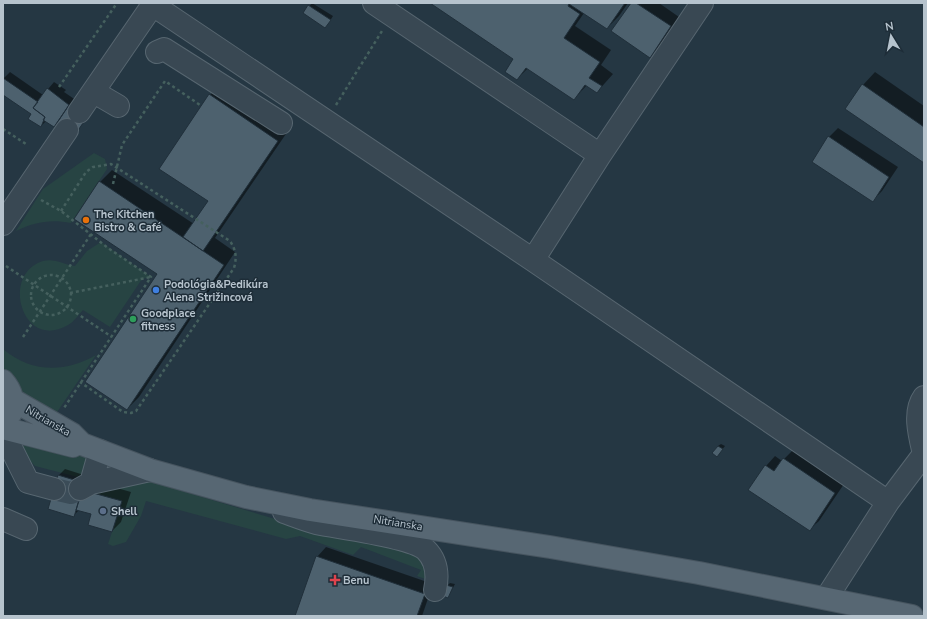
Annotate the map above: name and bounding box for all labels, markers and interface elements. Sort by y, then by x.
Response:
north arrow [871,16,911,56]
text: N [884,19,895,35]
place label: The Kitchen Bistro & Café [94,207,162,235]
marker: The Kitchen Bistro & Café [81,215,91,225]
place label: Podológia&Pedikúra Alena Strižincová [164,277,268,305]
marker: Podológia&Pedikúra Alena Strižincová [151,285,161,295]
place label: Goodplace fitness [141,306,196,334]
marker: Goodplace fitness [128,314,138,324]
street label: Nitrianska [23,402,73,440]
place label: Shell [111,504,138,519]
marker: Shell [98,506,108,516]
street label: Nitrianska [372,512,424,534]
place label: Benu [343,573,369,588]
marker: Benu [330,575,340,585]

